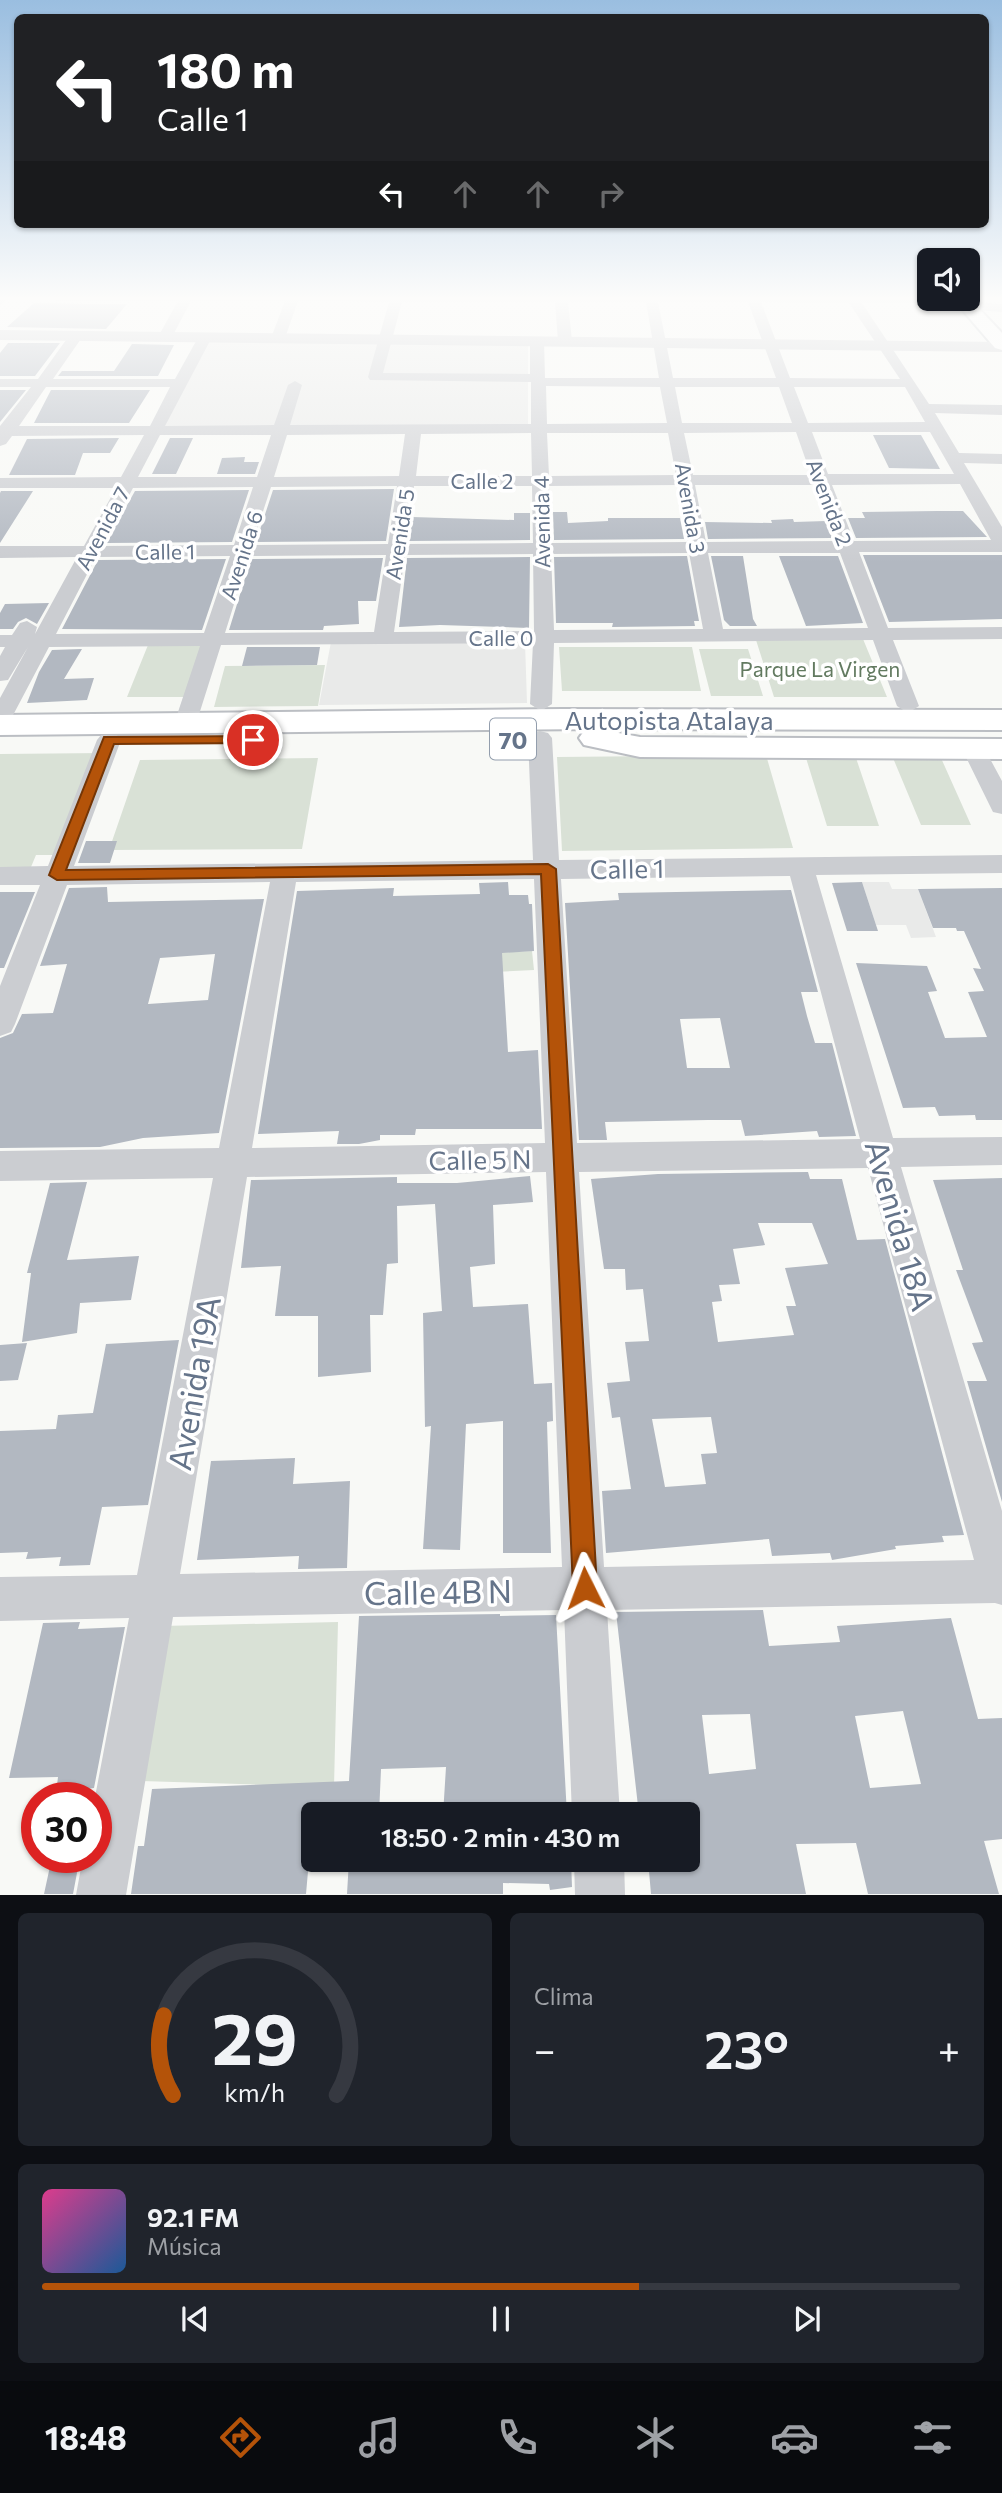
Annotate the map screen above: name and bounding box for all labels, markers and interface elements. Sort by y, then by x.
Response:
text: 180 m [157,38,294,98]
icon: left [42,42,133,133]
text: Calle 1 [157,98,249,138]
icon: left [373,175,411,213]
icon: ahead [446,175,484,213]
icon: ahead [519,175,557,213]
icon: right [592,175,630,213]
map controls [917,248,980,311]
button: sound [917,248,980,311]
street label: Avenida 2 [802,455,858,549]
street label: Avenida 3 [671,461,711,555]
street label: Calle 2 [451,468,513,493]
street label: Avenida 4 [528,475,554,568]
street label: Avenida 7 [70,482,134,574]
street label: Avenida 5 [379,487,419,581]
street label: Avenida 6 [215,507,267,603]
street label: Calle 1 [135,538,195,564]
street label: Calle 0 [469,625,533,650]
park label: Parque La Virgen [740,656,900,681]
street label: Autopista Atalaya [564,704,774,735]
pin [223,710,283,770]
road number: 70 [490,718,536,760]
icon: arrive [234,721,272,759]
street label: Calle 1 [590,852,664,884]
street label: Avenida 18A [858,1135,944,1315]
street label: Calle 5 N [428,1143,532,1175]
street label: Avenida 19A [158,1293,228,1473]
position arrow [548,1551,622,1625]
street label: Calle 4B N [364,1570,512,1612]
speed limit sign: 30 [21,1782,112,1873]
text: 18:50 · 2 min · 430 m [381,1821,620,1852]
text: Clima [534,1982,594,2010]
text: 29 [212,1992,298,2081]
text: 23° [704,2016,789,2080]
text: − [534,2025,556,2072]
text: + [938,2025,960,2072]
text: km/h [225,2077,285,2107]
text: 92.1 FM [147,2201,239,2232]
text: Música [147,2232,222,2260]
icon: previous [176,2300,214,2338]
icon: pause [482,2300,520,2338]
icon: next [788,2300,826,2338]
icon: directions [216,2413,265,2462]
icon: music [355,2413,404,2462]
icon: phone [493,2413,542,2462]
icon: climate [631,2413,680,2462]
icon: car [770,2413,819,2462]
icon: filters [908,2413,957,2462]
text: 18:48 [45,2417,127,2457]

